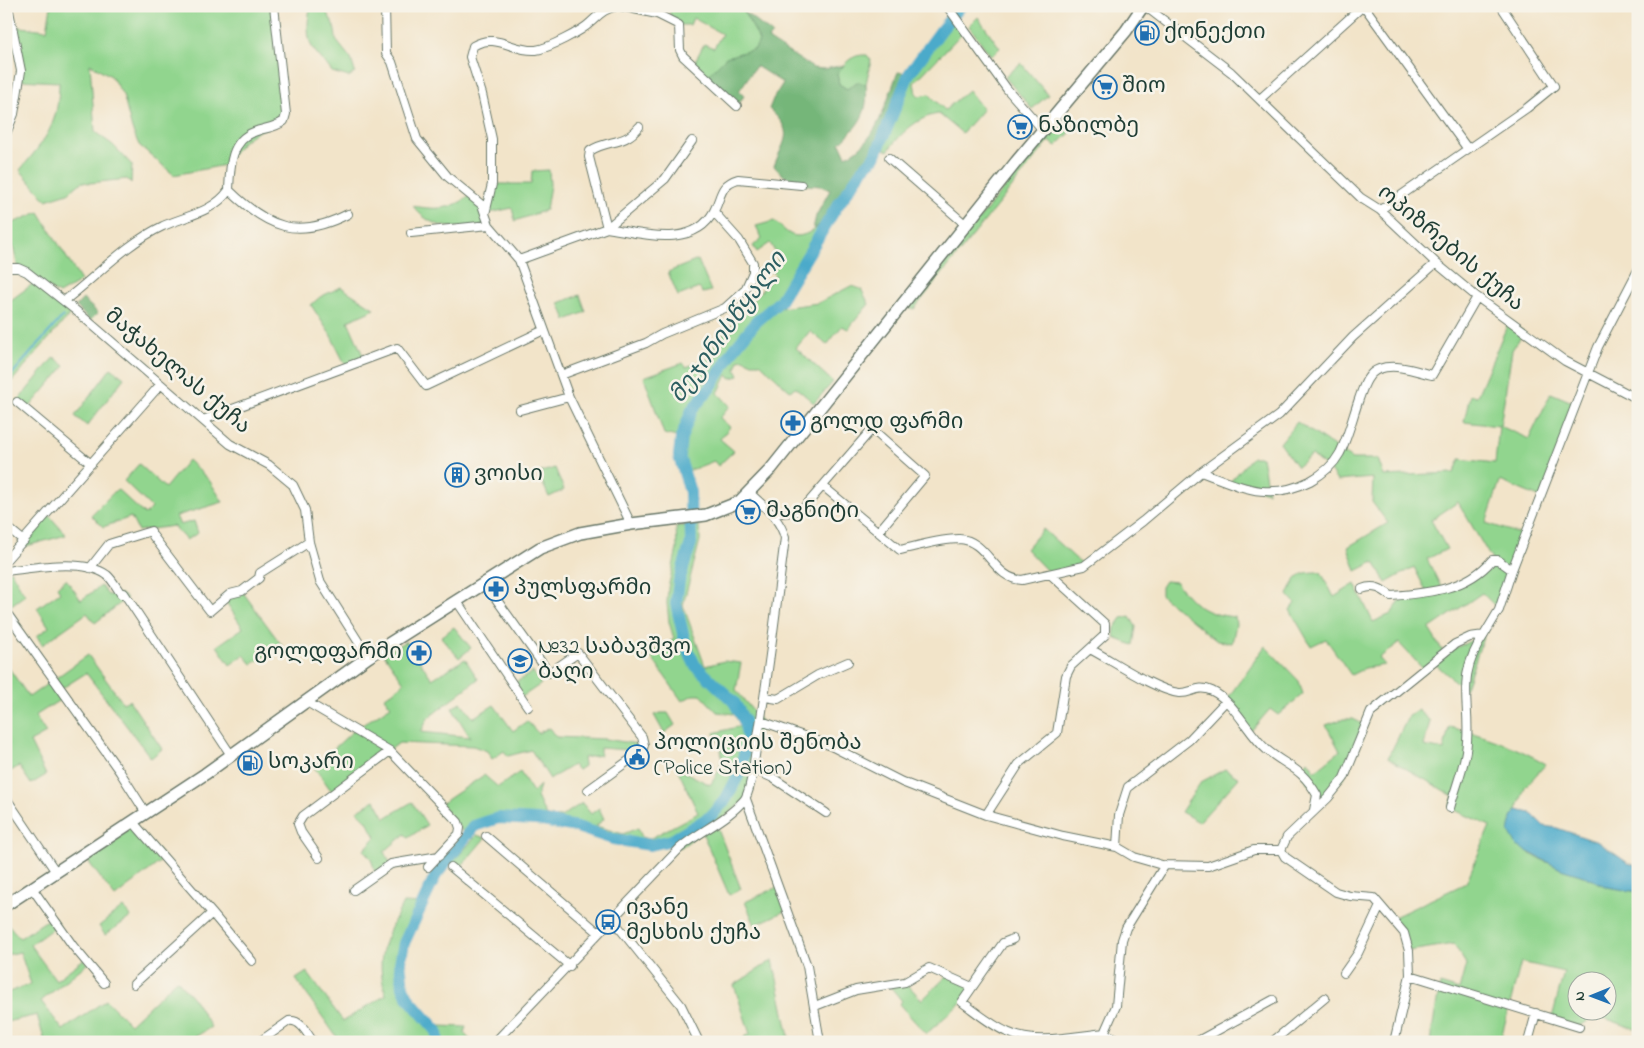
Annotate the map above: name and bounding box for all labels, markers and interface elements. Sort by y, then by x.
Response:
place label: ქონექთი [1164,17,1266,49]
fuel station icon: ქონექთი [1134,20,1160,46]
place label: შიო [1122,71,1166,103]
supermarket icon: შიო [1092,74,1118,100]
place label: ნაზილბე [1038,111,1139,143]
supermarket icon: ნაზილბე [1007,114,1033,140]
street label: ოპიზრების ქუჩა [1370,178,1530,320]
water label: მეჯინისწყალი [662,244,797,411]
street label: მაჭახელას ქუჩა [97,301,257,443]
place label: გოლდ ფარმი [810,407,963,439]
pharmacy icon: გოლდ ფარმი [780,410,806,436]
place label: ვოისი [474,459,543,491]
building icon: ვოისი [444,462,470,488]
place label: მაგნიტი [766,496,859,528]
supermarket icon: მაგნიტი [735,499,761,525]
place label: პულსფარმი [514,573,651,605]
pharmacy icon: პულსფარმი [483,576,509,602]
place label: №32 საბავშვო ბაღი [538,632,691,689]
place label: გოლდფარმი [254,637,402,669]
pharmacy icon: გოლდფარმი [406,640,432,666]
school or university icon: №32 საბავშვო ბაღი [507,648,533,674]
place label: პოლიციის შენობა (Police Station) [654,728,862,785]
public building icon: პოლიციის შენობა (Police Station) [624,744,650,770]
place label: სოკარი [268,747,354,779]
fuel station icon: სოკარი [237,750,263,776]
place label: ივანე მესხის ქუჩა [626,893,761,950]
bus stop icon: ივანე მესხის ქუჩა [595,909,621,935]
north arrow [1566,970,1616,1020]
text: N [1570,991,1591,1001]

